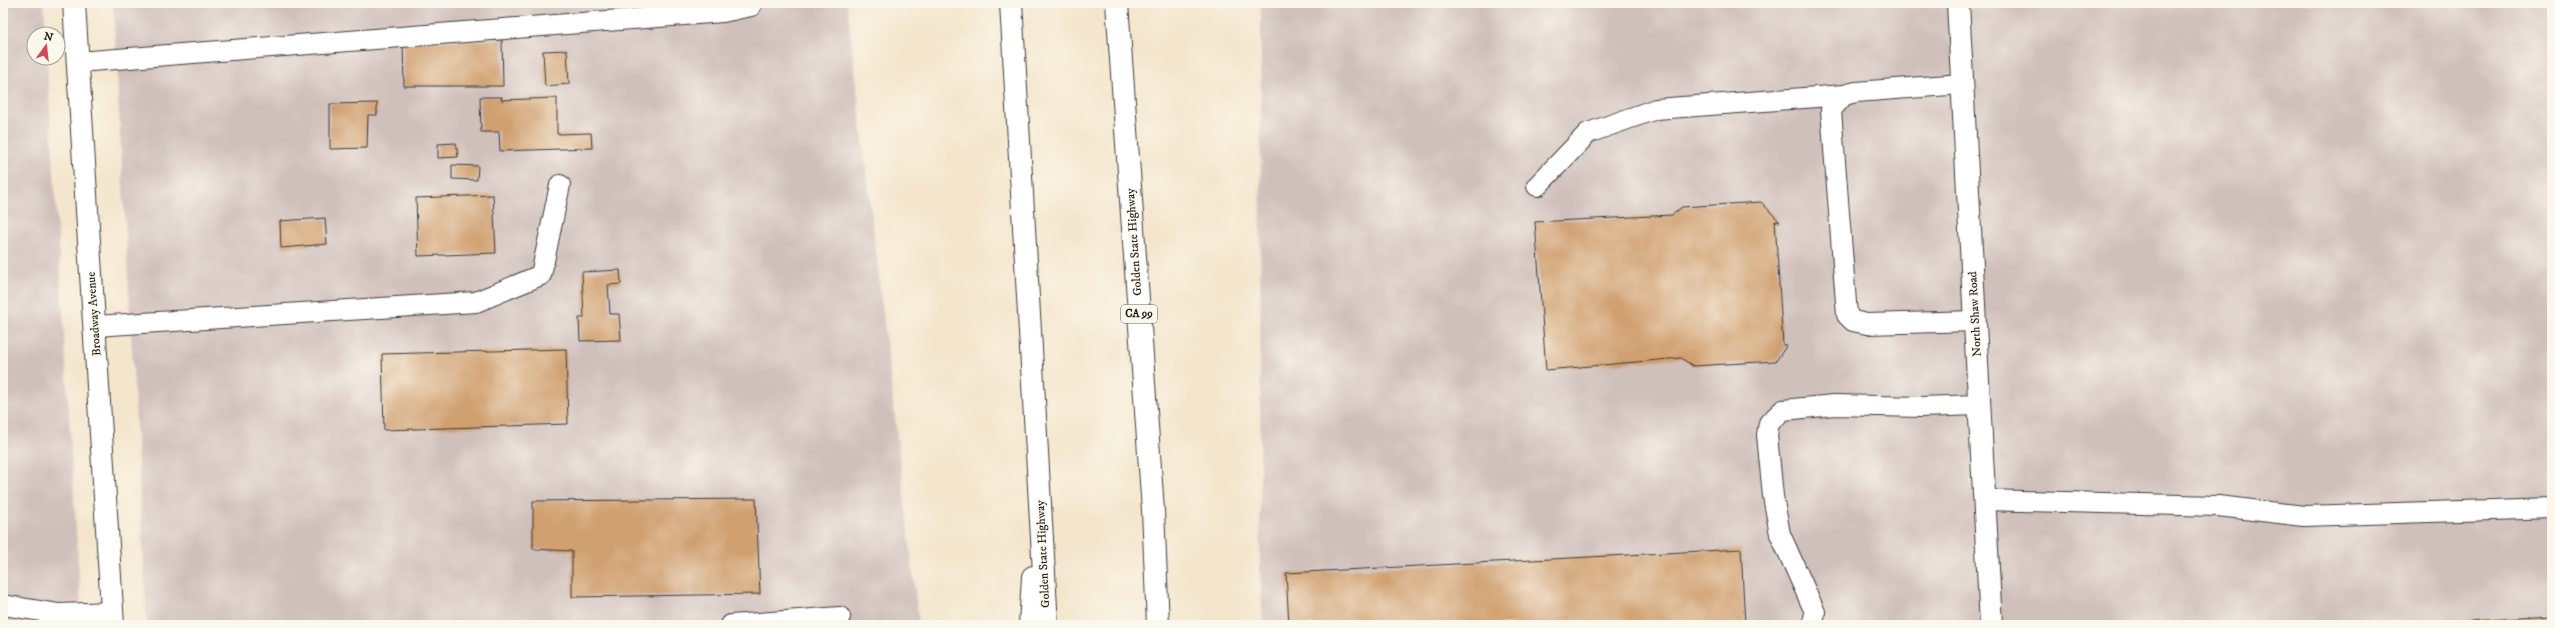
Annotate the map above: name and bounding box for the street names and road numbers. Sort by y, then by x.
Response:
street label: Golden State Highway [1123,187,1145,296]
street label: Broadway Avenue [84,271,104,357]
street label: North Shaw Road [1965,271,1985,357]
road number: CA 99 [1121,305,1157,323]
street label: Golden State Highway [1033,499,1053,608]

